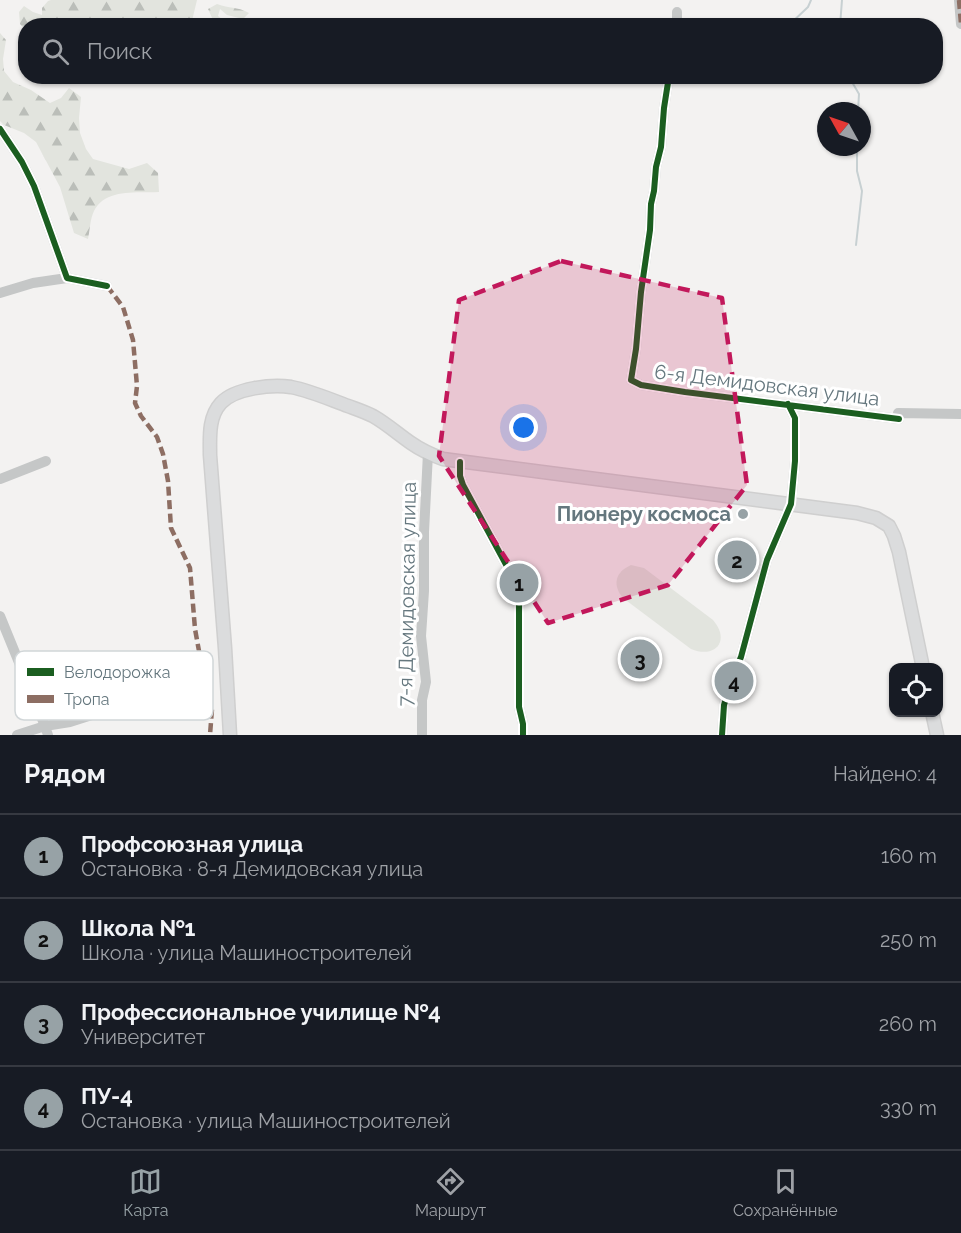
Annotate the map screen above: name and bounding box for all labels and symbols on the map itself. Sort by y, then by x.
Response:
north arrow [817,102,871,156]
street label: 6-я Демидовская улица [653,359,881,411]
your location [509,413,538,442]
street label: 7-я Демидовская улица [393,482,421,706]
place label: Пионеру космоса [557,502,731,526]
marker: Пионеру космоса [736,507,750,521]
pin: 2 [718,538,756,582]
pin: 1 [500,560,538,606]
pin: 3 [620,636,660,682]
legend [15,651,213,720]
pin: 4 [714,658,754,704]
text: Велодорожка [64,663,171,682]
text: Тропа [64,690,110,709]

